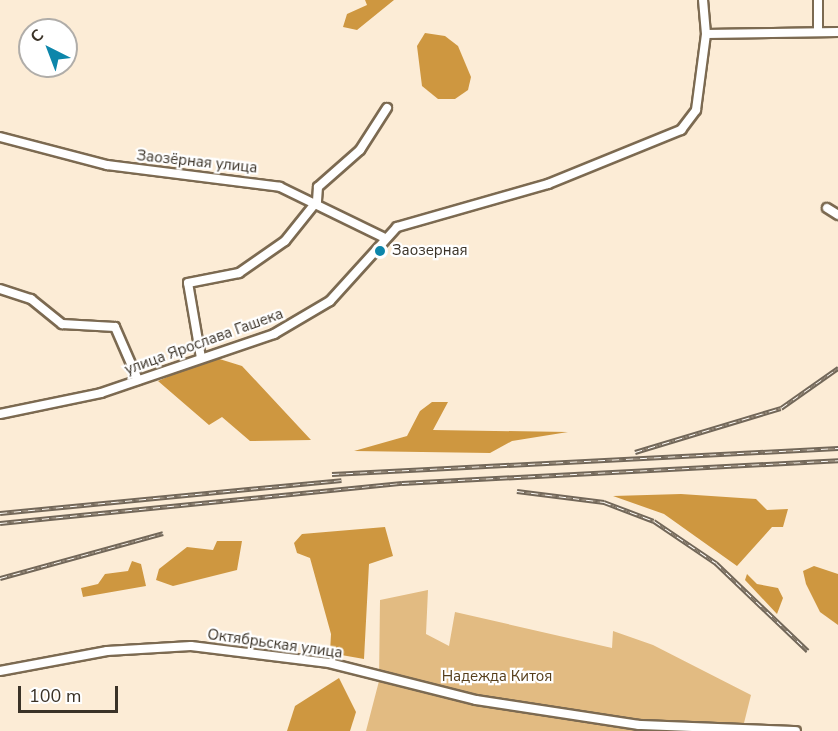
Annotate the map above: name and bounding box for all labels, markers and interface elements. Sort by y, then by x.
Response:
north arrow [18,18,78,78]
text: С [26,24,49,48]
street label: Заозёрная улица [136,147,258,177]
place label: Заозерная [392,242,468,260]
marker: Заозерная [373,244,387,258]
street label: улица Ярослава Гашека [122,305,286,379]
street label: Октябрьская улица [206,626,344,662]
park label: Надежда Китоя [442,668,552,686]
scale bar [21,674,122,712]
text: 100 m [29,684,81,708]

